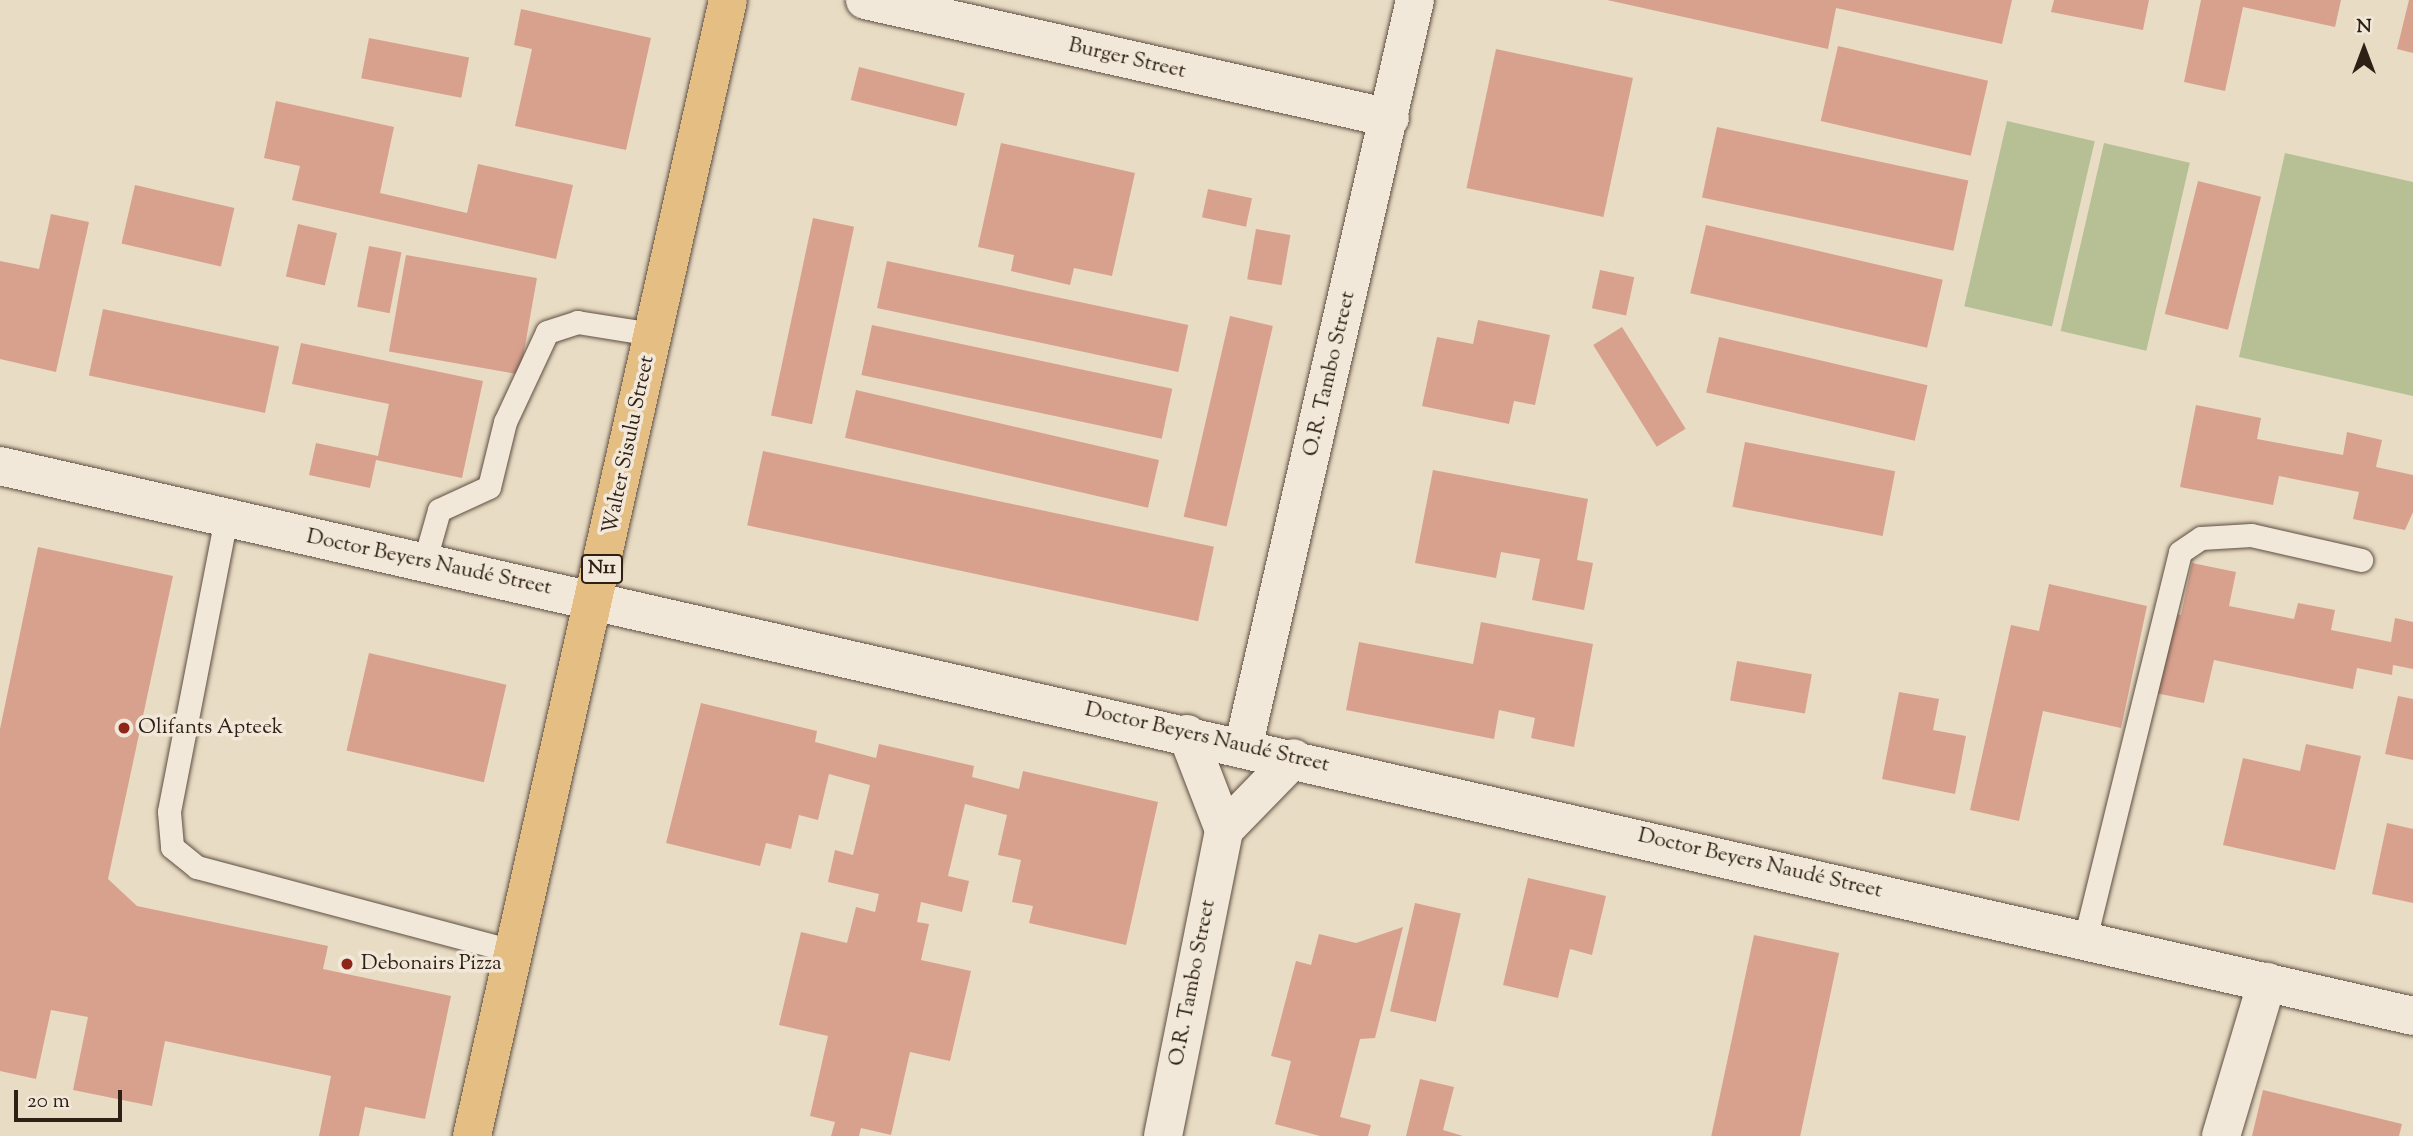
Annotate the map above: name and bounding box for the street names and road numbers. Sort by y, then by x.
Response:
street label: Burger Street [1066,33,1188,85]
street label: O.R. Tambo Street [1299,289,1361,459]
street label: Walter Sisulu Street [598,353,660,537]
street label: Doctor Beyers Naudé Street [304,525,554,601]
road number: N11 [581,554,623,584]
street label: Doctor Beyers Naudé Street [1082,698,1332,778]
street label: Doctor Beyers Naudé Street [1635,824,1885,904]
street label: O.R. Tambo Street [1165,898,1221,1068]

